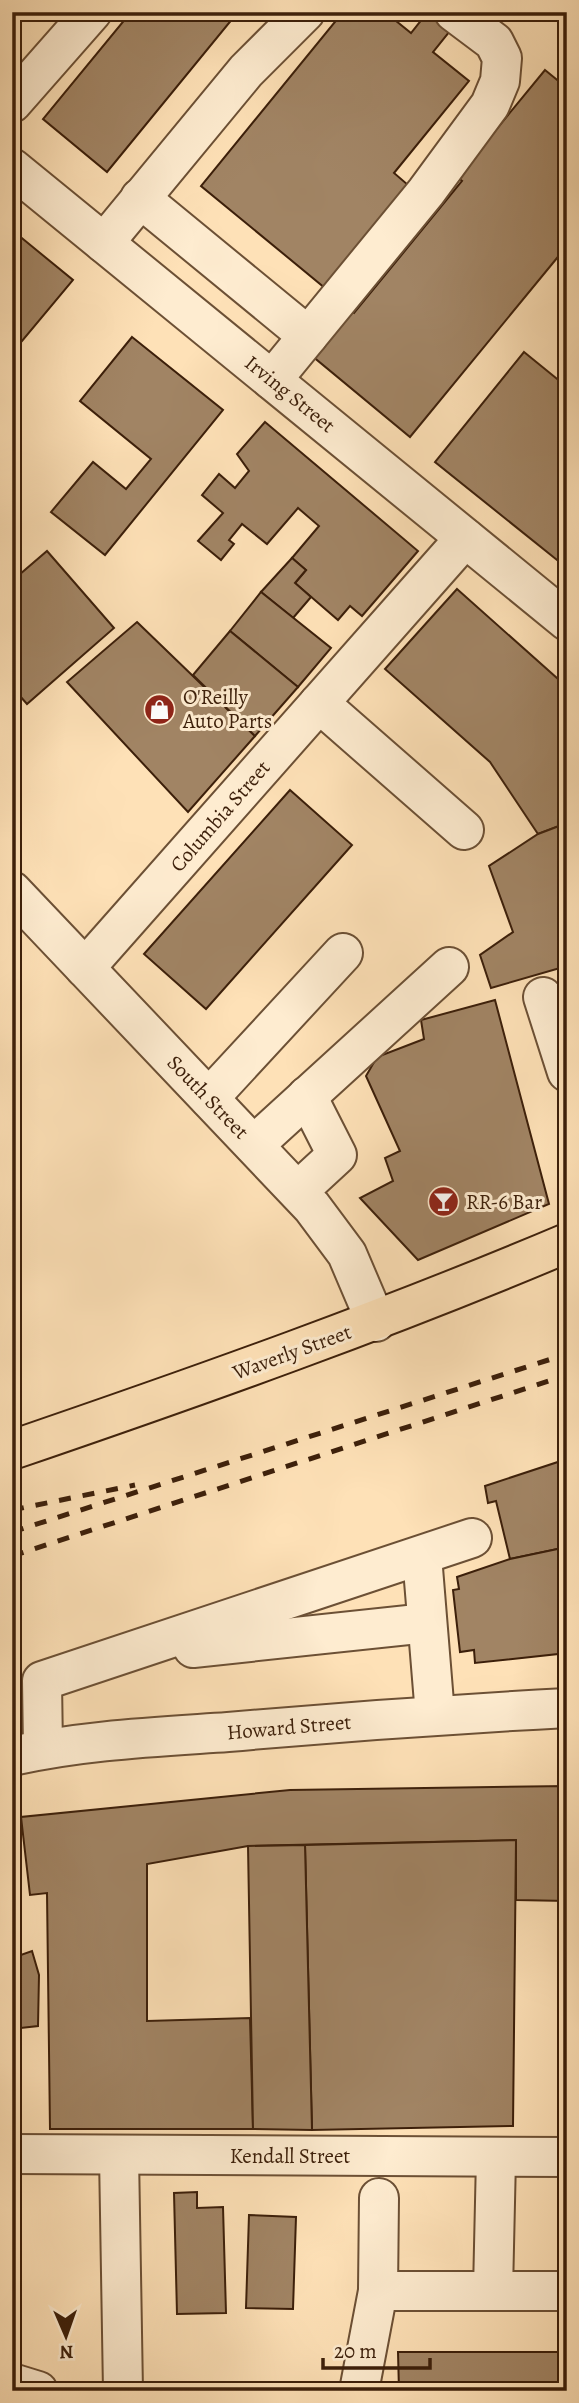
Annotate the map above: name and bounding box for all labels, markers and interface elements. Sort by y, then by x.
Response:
street label: Irving Street [239,349,341,439]
place label: O'Reilly Auto Parts [182,683,272,735]
shop icon: O'Reilly Auto Parts [143,692,177,726]
street label: Columbia Street [164,754,276,878]
street label: South Street [161,1049,255,1145]
bar icon: RR-6 Bar [426,1185,460,1219]
place label: RR-6 Bar [466,1188,542,1216]
street label: Waverly Street [228,1318,355,1387]
street label: Howard Street [226,1708,352,1746]
street label: Kendall Street [230,2142,350,2170]
north arrow [32,2302,102,2372]
scale bar [323,2326,430,2370]
text: 20 m [334,2337,377,2365]
text: N [59,2339,74,2365]

